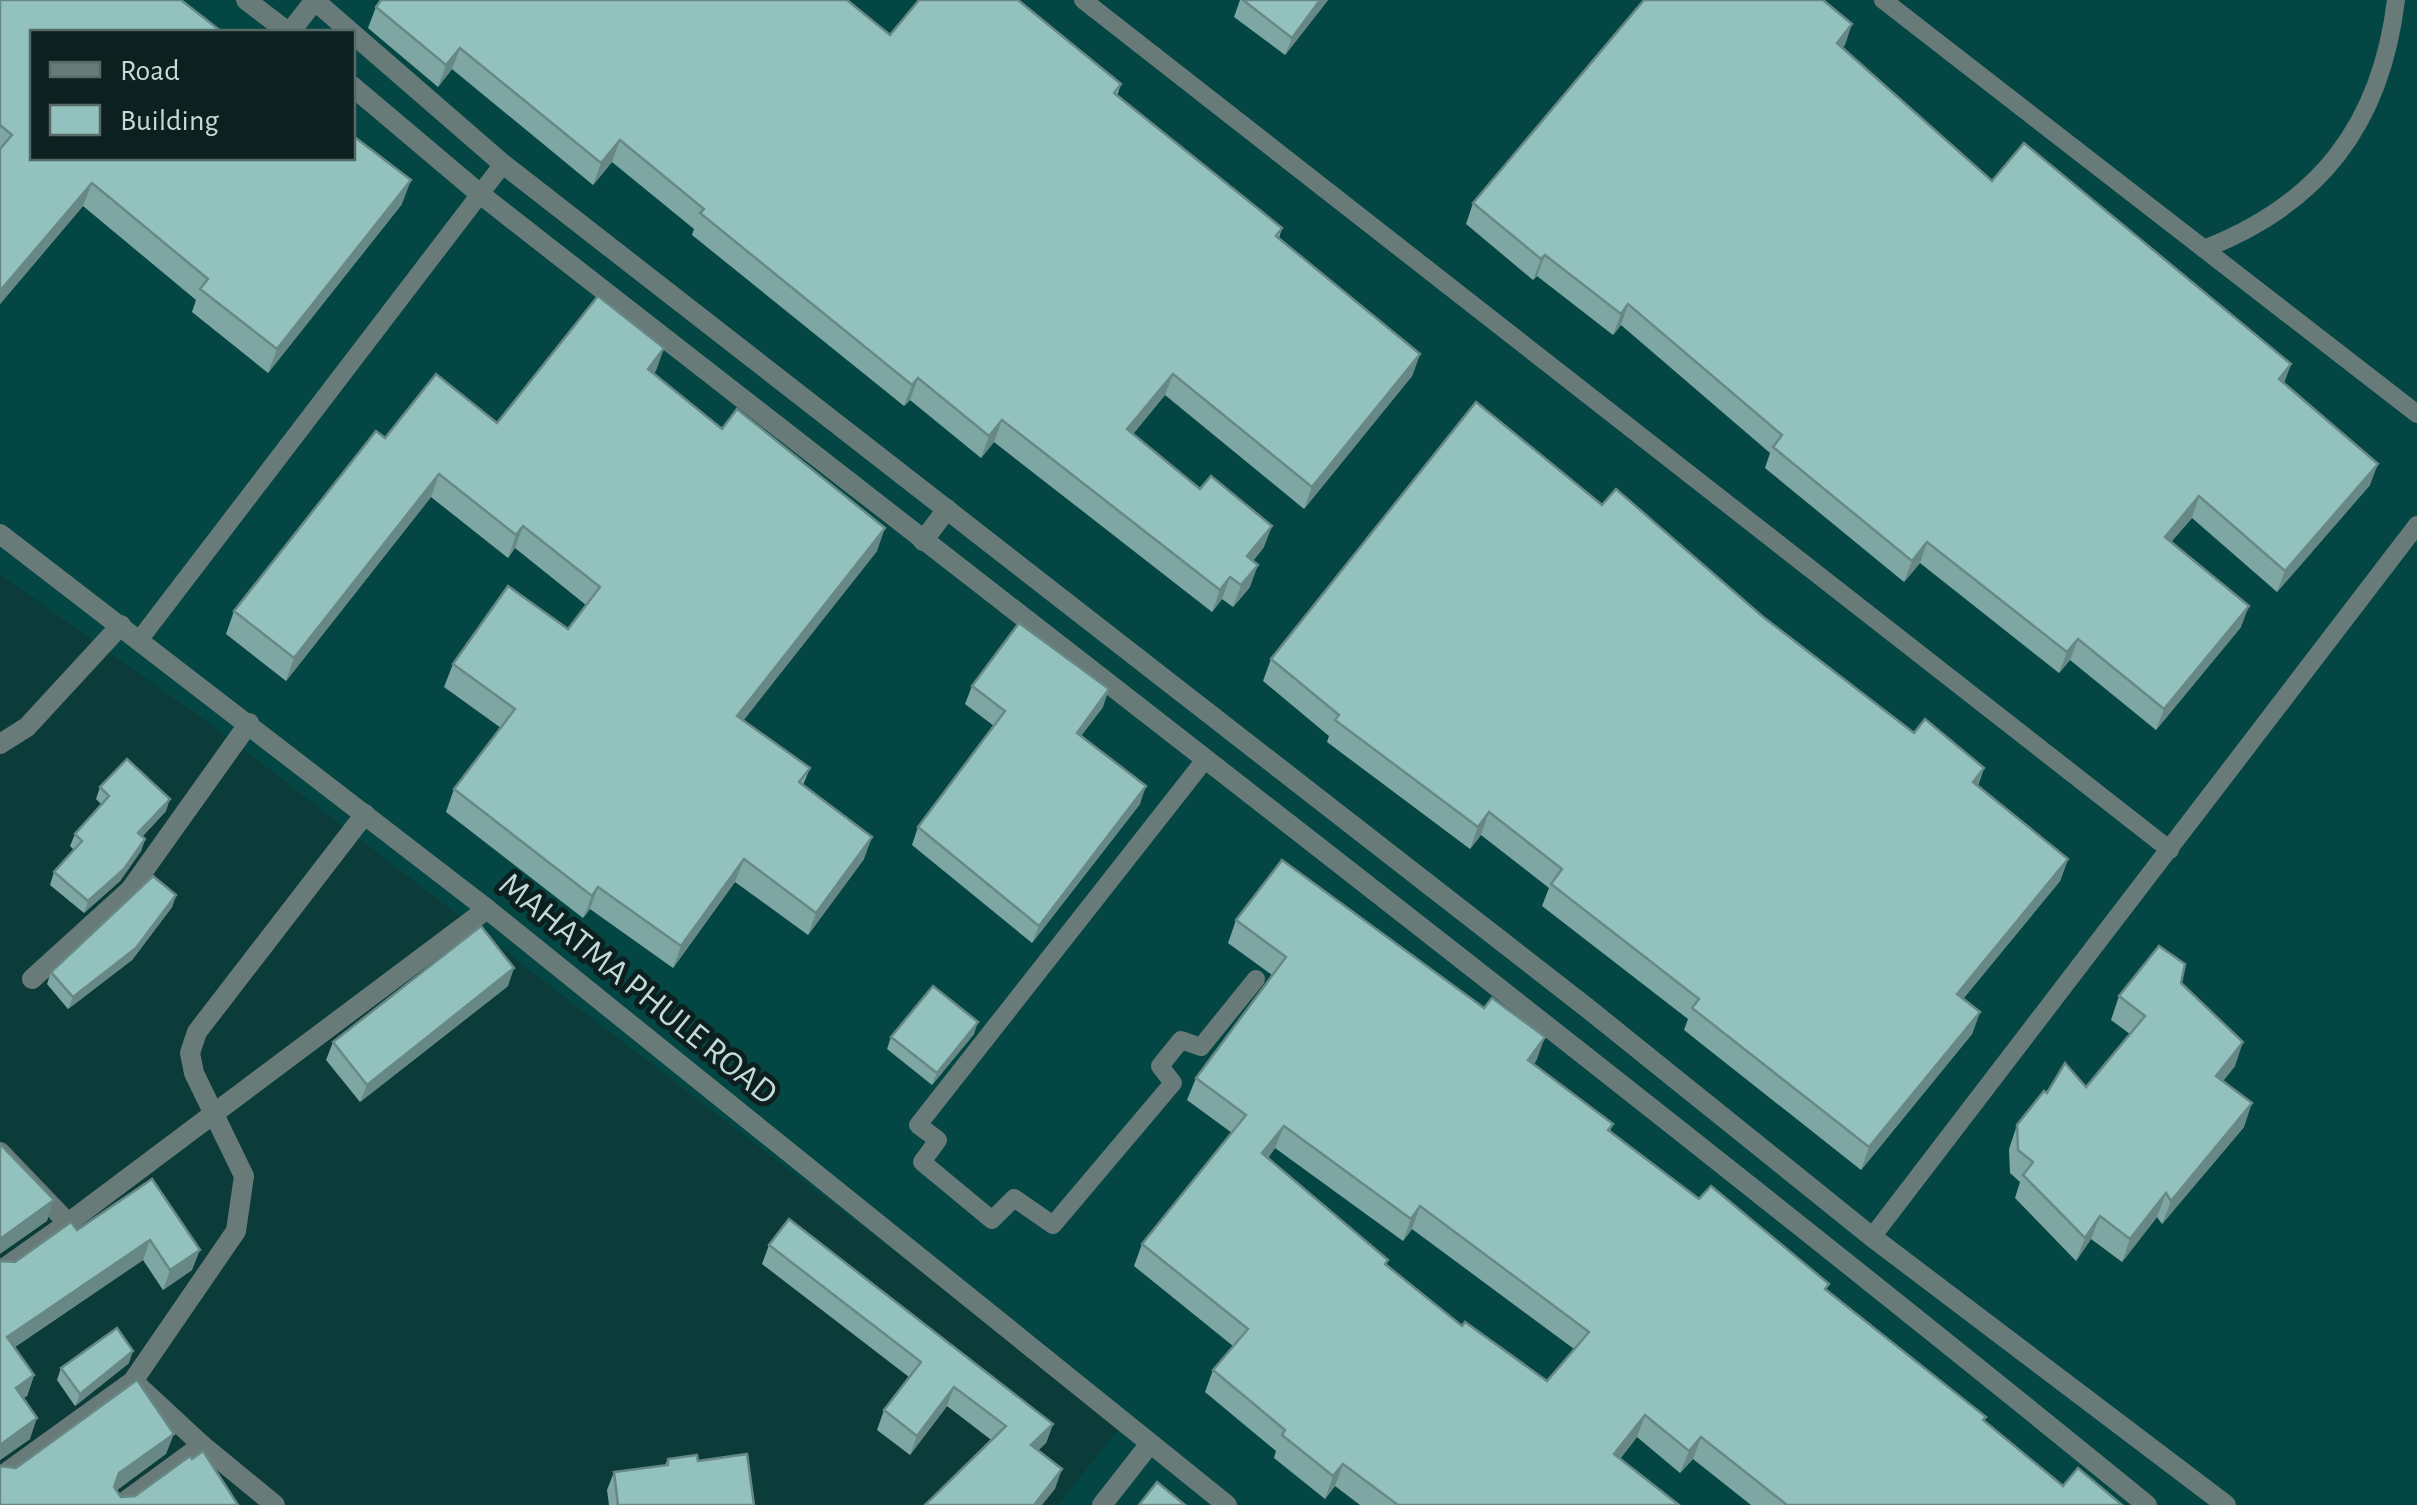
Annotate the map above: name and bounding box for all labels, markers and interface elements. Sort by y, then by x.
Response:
legend [30,30,355,160]
text: Road [120,56,180,86]
text: Building [120,106,219,136]
street label: MAHATMA PHULE ROAD [493,867,783,1111]

